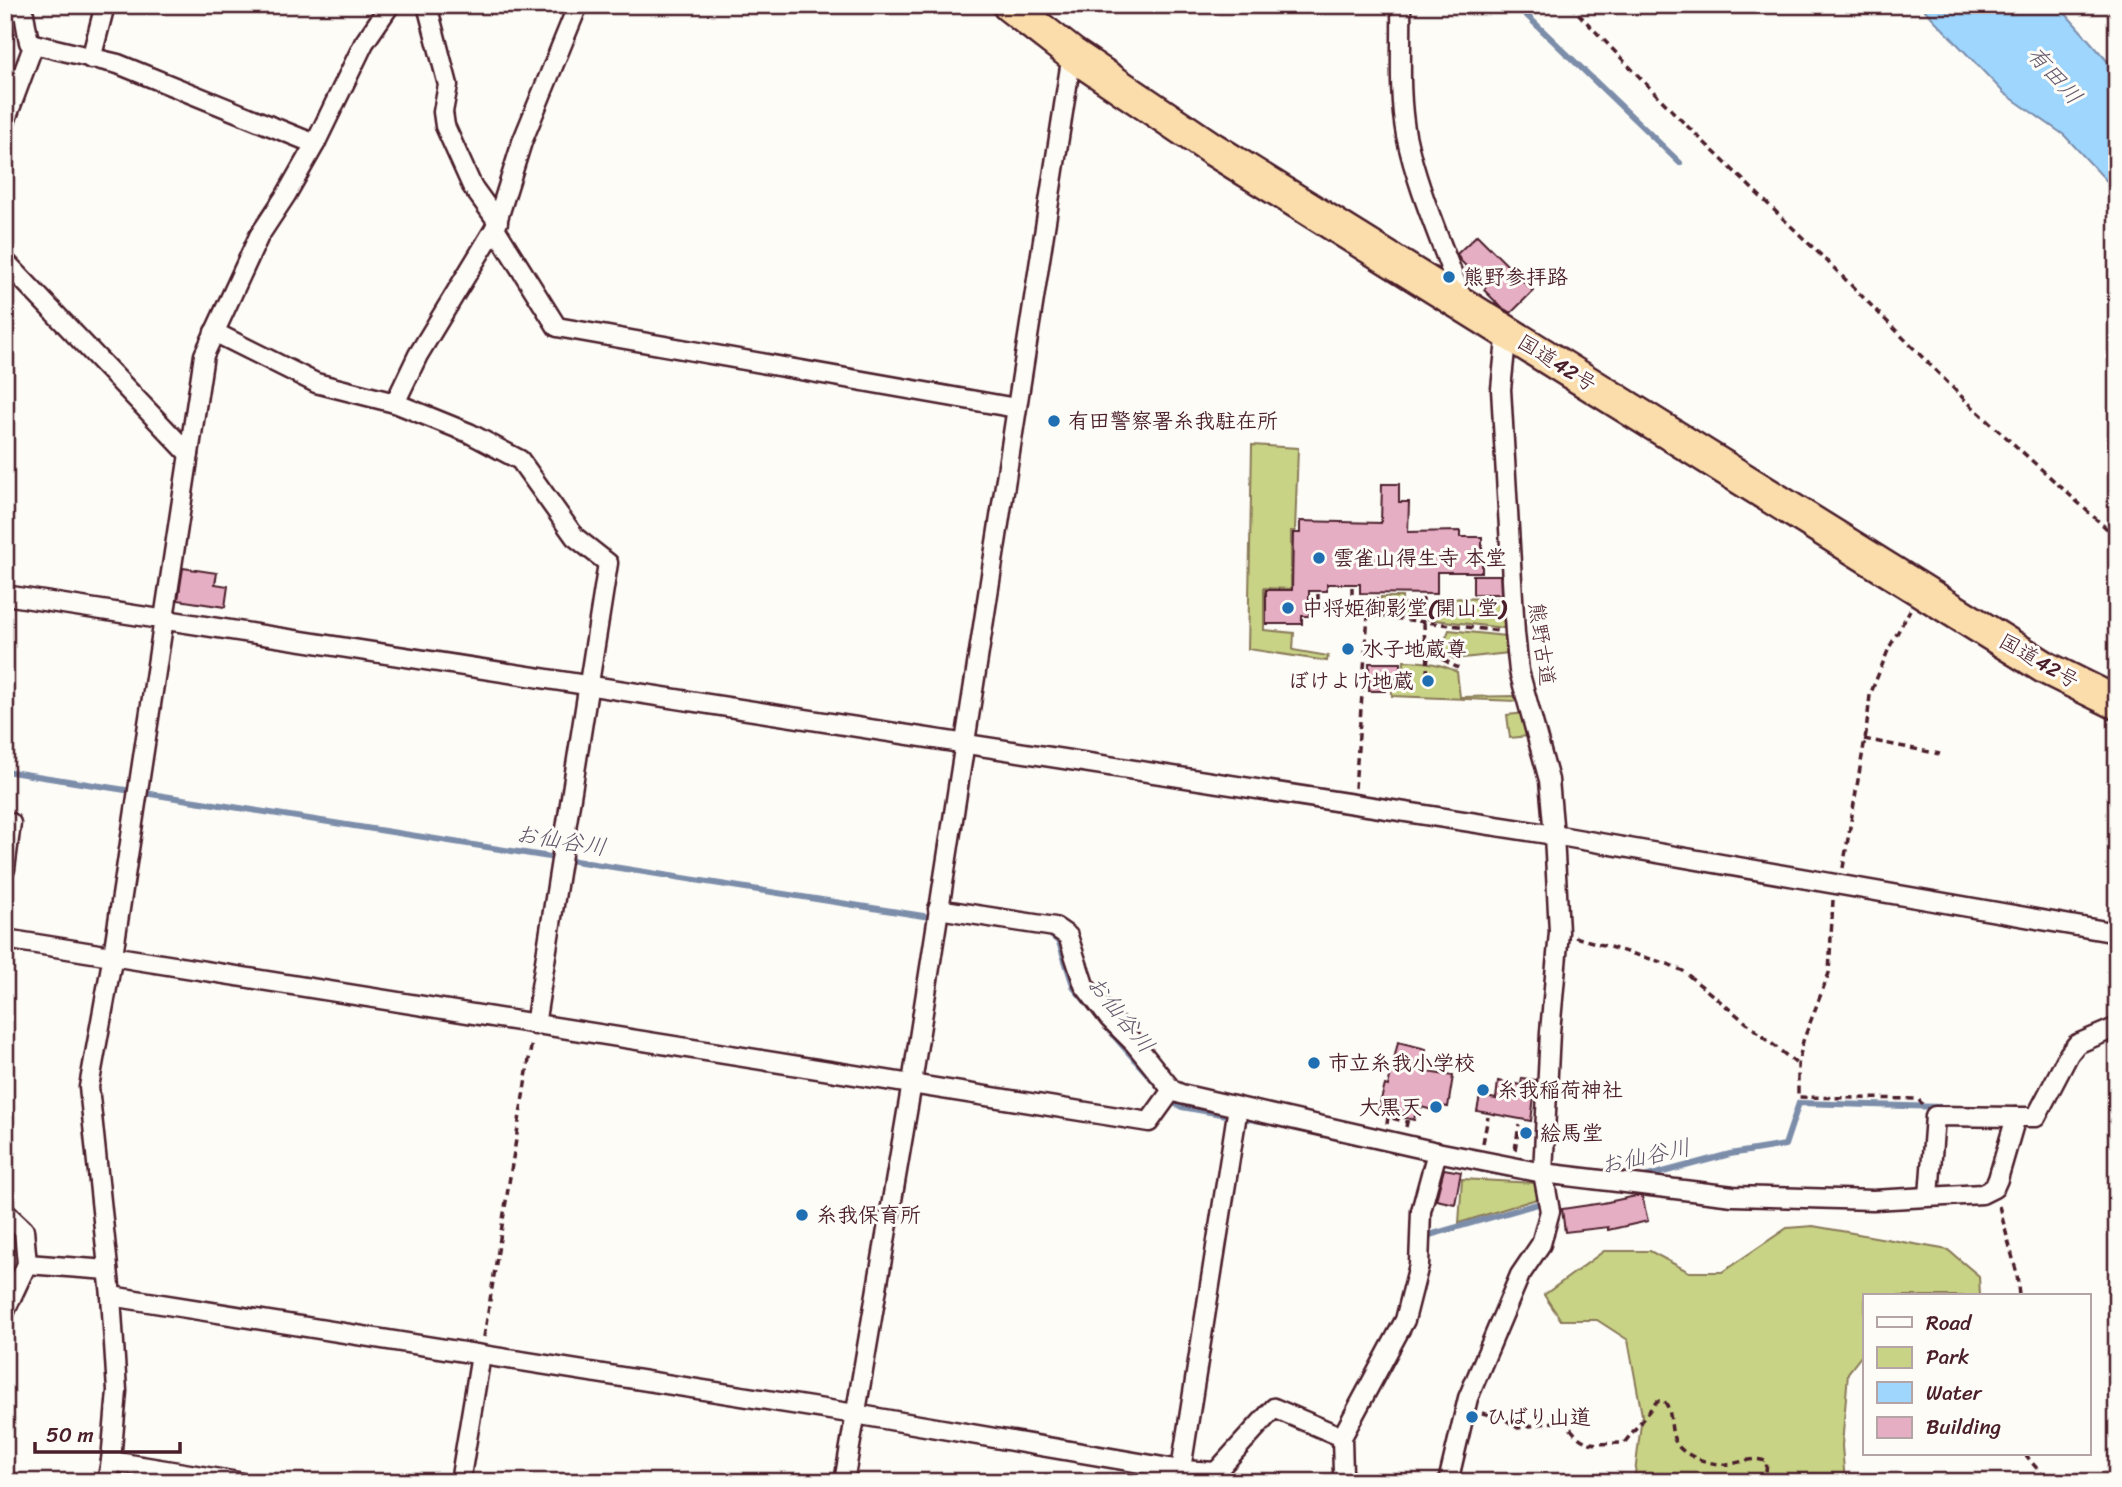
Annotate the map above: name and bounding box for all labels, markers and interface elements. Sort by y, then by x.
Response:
water label: 有田川 [2016,36,2093,115]
place label: 熊野参拝路 [1463,258,1568,296]
marker: 熊野参拝路 [1441,269,1457,285]
street label: 国道42号 [1510,324,1604,402]
place label: 有田警察署糸我駐在所 [1068,402,1278,440]
marker: 有田警察署糸我駐在所 [1046,413,1062,429]
place label: 雲雀山得生寺 本堂 [1333,539,1506,577]
marker: 雲雀山得生寺 本堂 [1311,550,1327,566]
place label: 中将姫御影堂(開山堂) [1302,589,1507,627]
marker: 中将姫御影堂(開山堂) [1280,600,1296,616]
street label: 熊野古道 [1517,600,1567,688]
street label: 国道42号 [1991,622,2087,700]
place label: 水子地蔵尊 [1362,630,1467,668]
marker: 水子地蔵尊 [1340,641,1356,657]
place label: ぼけよけ地蔵 [1288,662,1414,700]
marker: ぼけよけ地蔵 [1420,673,1436,689]
water label: お仙谷川 [512,813,610,868]
water label: お仙谷川 [1076,966,1165,1063]
place label: 市立糸我小学校 [1328,1044,1475,1082]
marker: 市立糸我小学校 [1306,1055,1322,1071]
place label: 糸我稲荷神社 [1497,1071,1623,1109]
marker: 糸我稲荷神社 [1475,1082,1491,1098]
place label: 大黒天 [1359,1088,1422,1126]
marker: 大黒天 [1428,1099,1444,1115]
place label: 絵馬堂 [1540,1114,1603,1152]
marker: 絵馬堂 [1518,1125,1534,1141]
water label: お仙谷川 [1596,1127,1694,1186]
place label: 糸我保育所 [816,1196,921,1234]
marker: 糸我保育所 [794,1207,810,1223]
legend [1863,1294,2090,1456]
text: Road [1926,1304,1973,1342]
text: Park [1926,1338,1969,1376]
text: Water [1926,1374,1983,1412]
place label: ひばり山道 [1486,1398,1591,1436]
text: Building [1926,1408,2002,1446]
marker: ひばり山道 [1464,1409,1480,1425]
scale bar [35,1410,180,1454]
text: 50 m [46,1416,94,1454]

